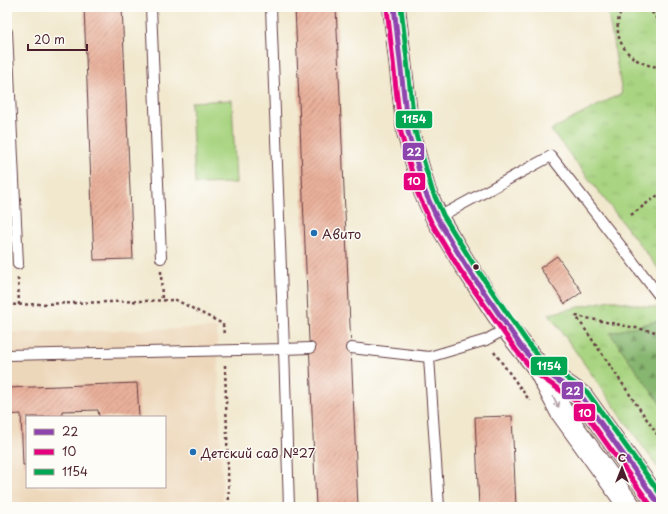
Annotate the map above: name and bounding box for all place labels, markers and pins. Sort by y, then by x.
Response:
place label: Авито [322,224,361,243]
marker: Авито [309,228,319,238]
unlabelled marker [471,262,481,272]
place label: Детский сад №27 [200,443,316,462]
marker: Детский сад №27 [188,447,198,457]

